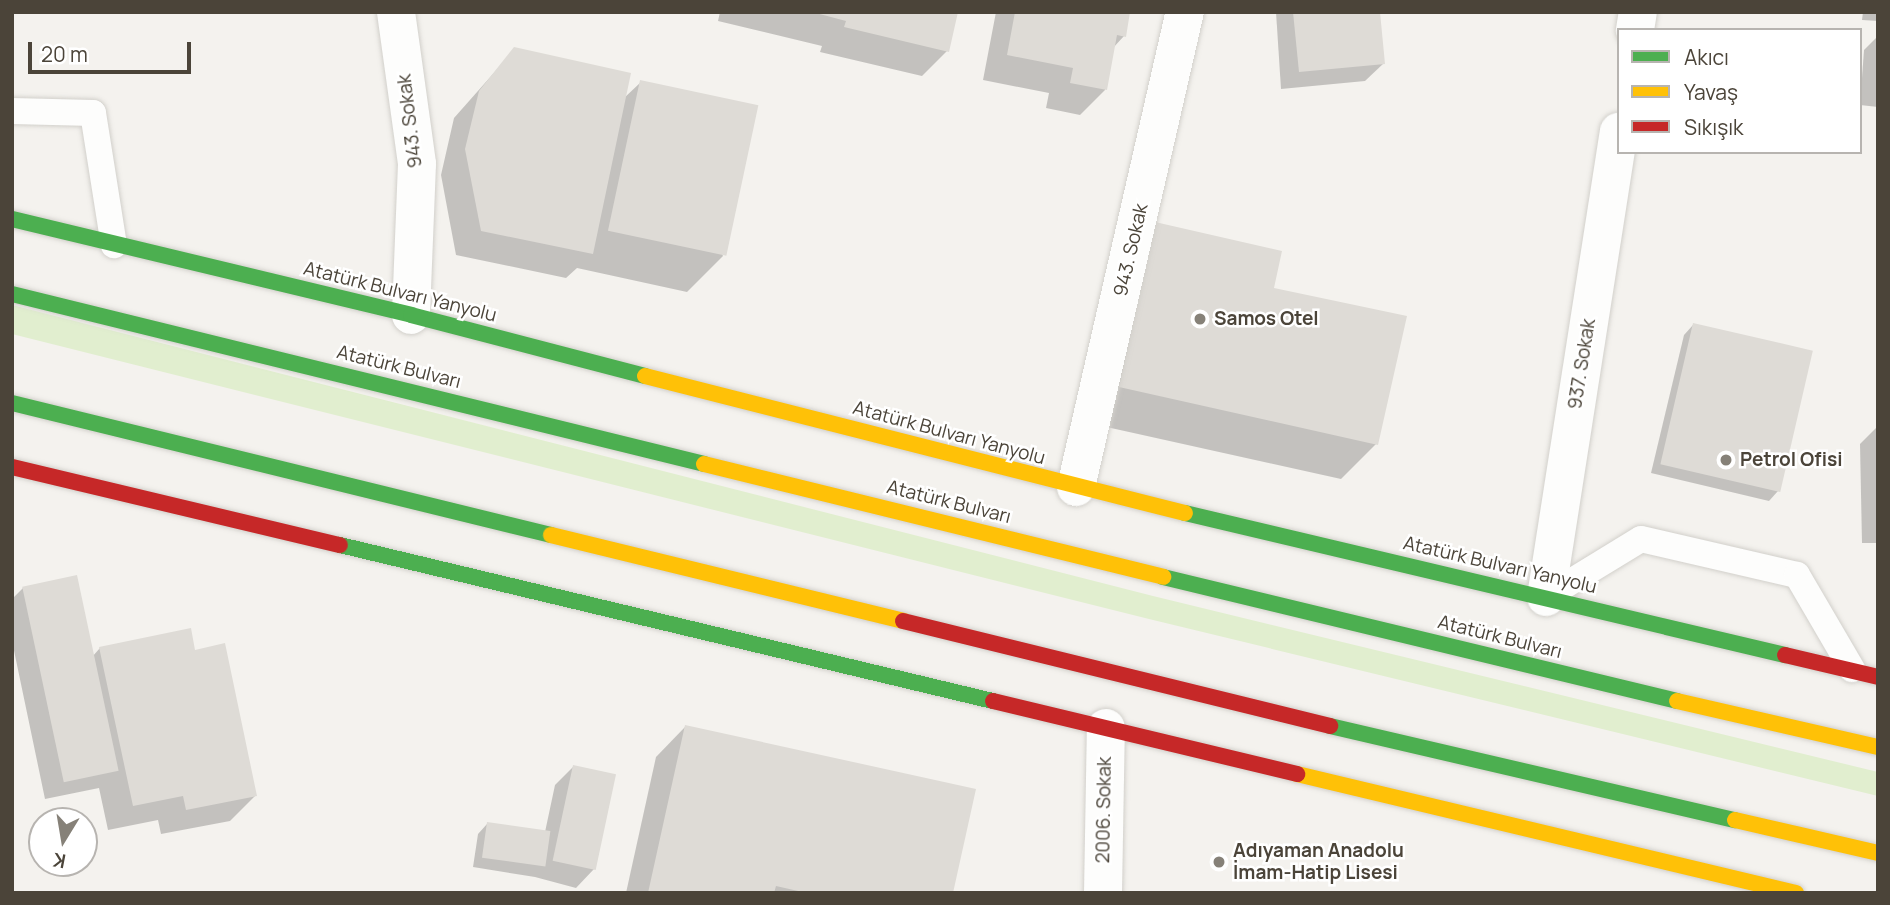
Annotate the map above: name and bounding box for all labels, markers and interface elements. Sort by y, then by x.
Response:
scale bar [32,28,194,72]
legend [1617,28,1862,154]
text: 20 m [41,40,88,68]
text: Akıcı [1684,43,1729,71]
street label: 943. Sokak [393,73,427,169]
text: Yavaş [1684,78,1738,106]
text: Sıkışık [1684,113,1744,141]
street label: 943. Sokak [1109,201,1153,299]
street label: Atatürk Bulvarı Yanyolu [301,257,499,327]
place label: Samos Otel [1214,308,1319,330]
marker: Samos Otel [1192,311,1208,327]
street label: 937. Sokak [1564,317,1600,411]
street label: Atatürk Bulvarı [335,341,463,393]
street label: Atatürk Bulvarı Yanyolu [850,396,1048,470]
place label: Petrol Ofisi [1740,449,1843,471]
marker: Petrol Ofisi [1718,452,1734,468]
street label: Atatürk Bulvarı [885,476,1013,528]
street label: Atatürk Bulvarı Yanyolu [1401,532,1599,598]
street label: Atatürk Bulvarı [1436,611,1564,663]
street label: 2006. Sokak [1092,756,1116,864]
north arrow [28,807,98,877]
place label: Adıyaman Anadolu İmam-Hatip Lisesi [1233,840,1404,884]
text: K [51,847,68,875]
marker: Adıyaman Anadolu İmam-Hatip Lisesi [1211,854,1227,870]

